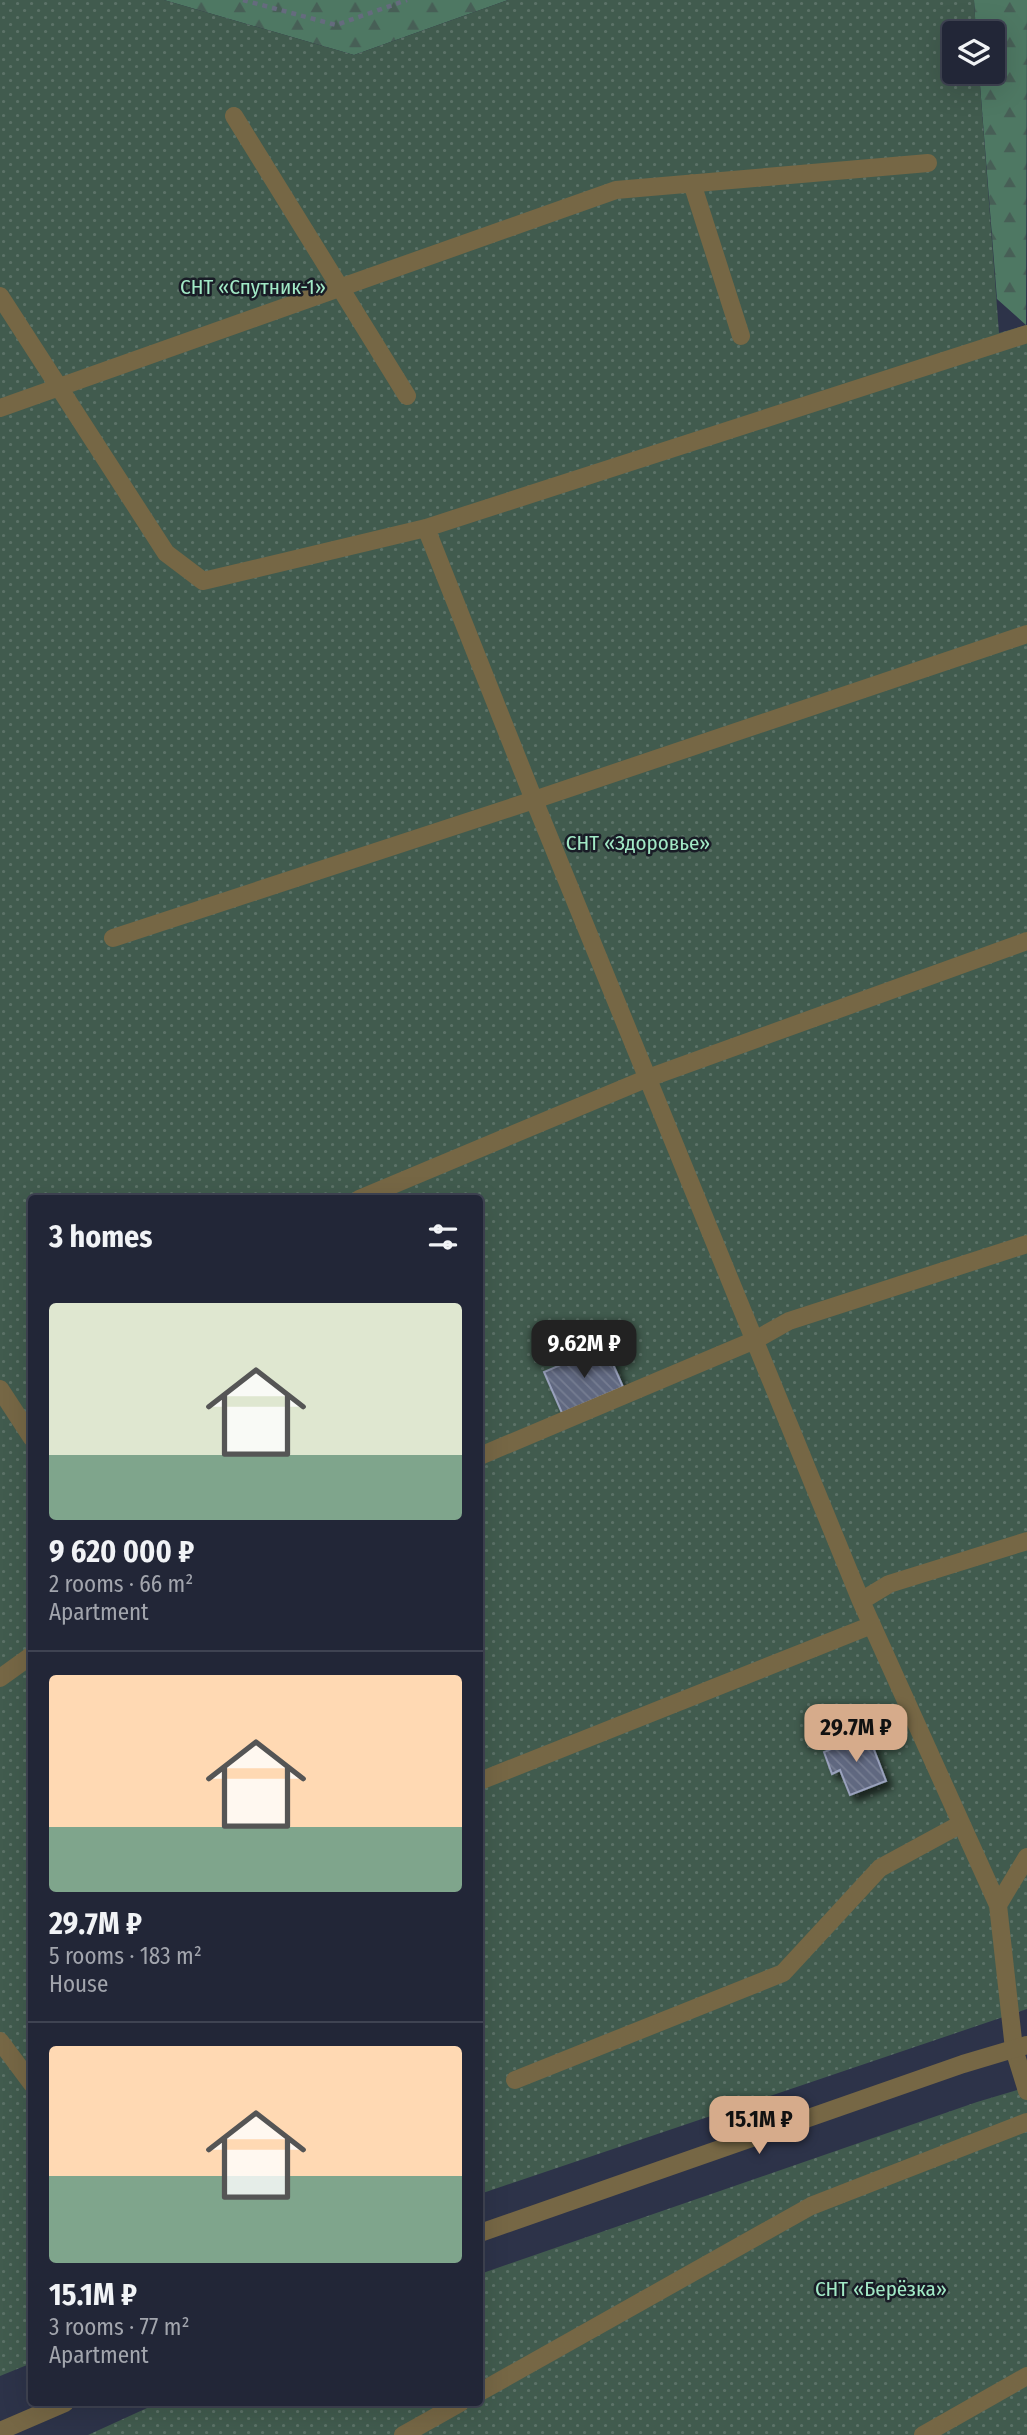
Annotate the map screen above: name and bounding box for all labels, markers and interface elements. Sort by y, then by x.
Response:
map controls [942,21,1005,84]
button: layers [942,21,1005,84]
park label: СНТ «Спутник-1» [180,274,326,300]
park label: СНТ «Здоровье» [566,830,710,856]
icon: filters [424,1218,462,1256]
text: 3 homes [49,1219,152,1255]
pin: 9.62M ₽ [519,1320,649,1380]
text: 9.62M ₽ [547,1329,621,1357]
icon: home [193,1349,319,1475]
text: 9 620 000 ₽ [49,1534,194,1570]
text: 2 rooms · 66 m² [49,1570,193,1598]
text: Apartment [49,1598,149,1626]
pin: 29.7M ₽ [791,1704,921,1764]
text: 29.7M ₽ [820,1713,892,1741]
icon: home [193,1721,319,1847]
text: 29.7M ₽ [49,1906,142,1942]
text: 5 rooms · 183 m² [49,1942,202,1970]
text: House [49,1970,108,1998]
icon: home [193,2092,319,2218]
pin: 15.1M ₽ [694,2096,824,2156]
text: 15.1M ₽ [725,2105,793,2133]
park label: СНТ «Берёзка» [815,2276,947,2302]
text: 15.1M ₽ [49,2277,137,2313]
text: 3 rooms · 77 m² [49,2313,190,2341]
text: Apartment [49,2341,149,2369]

